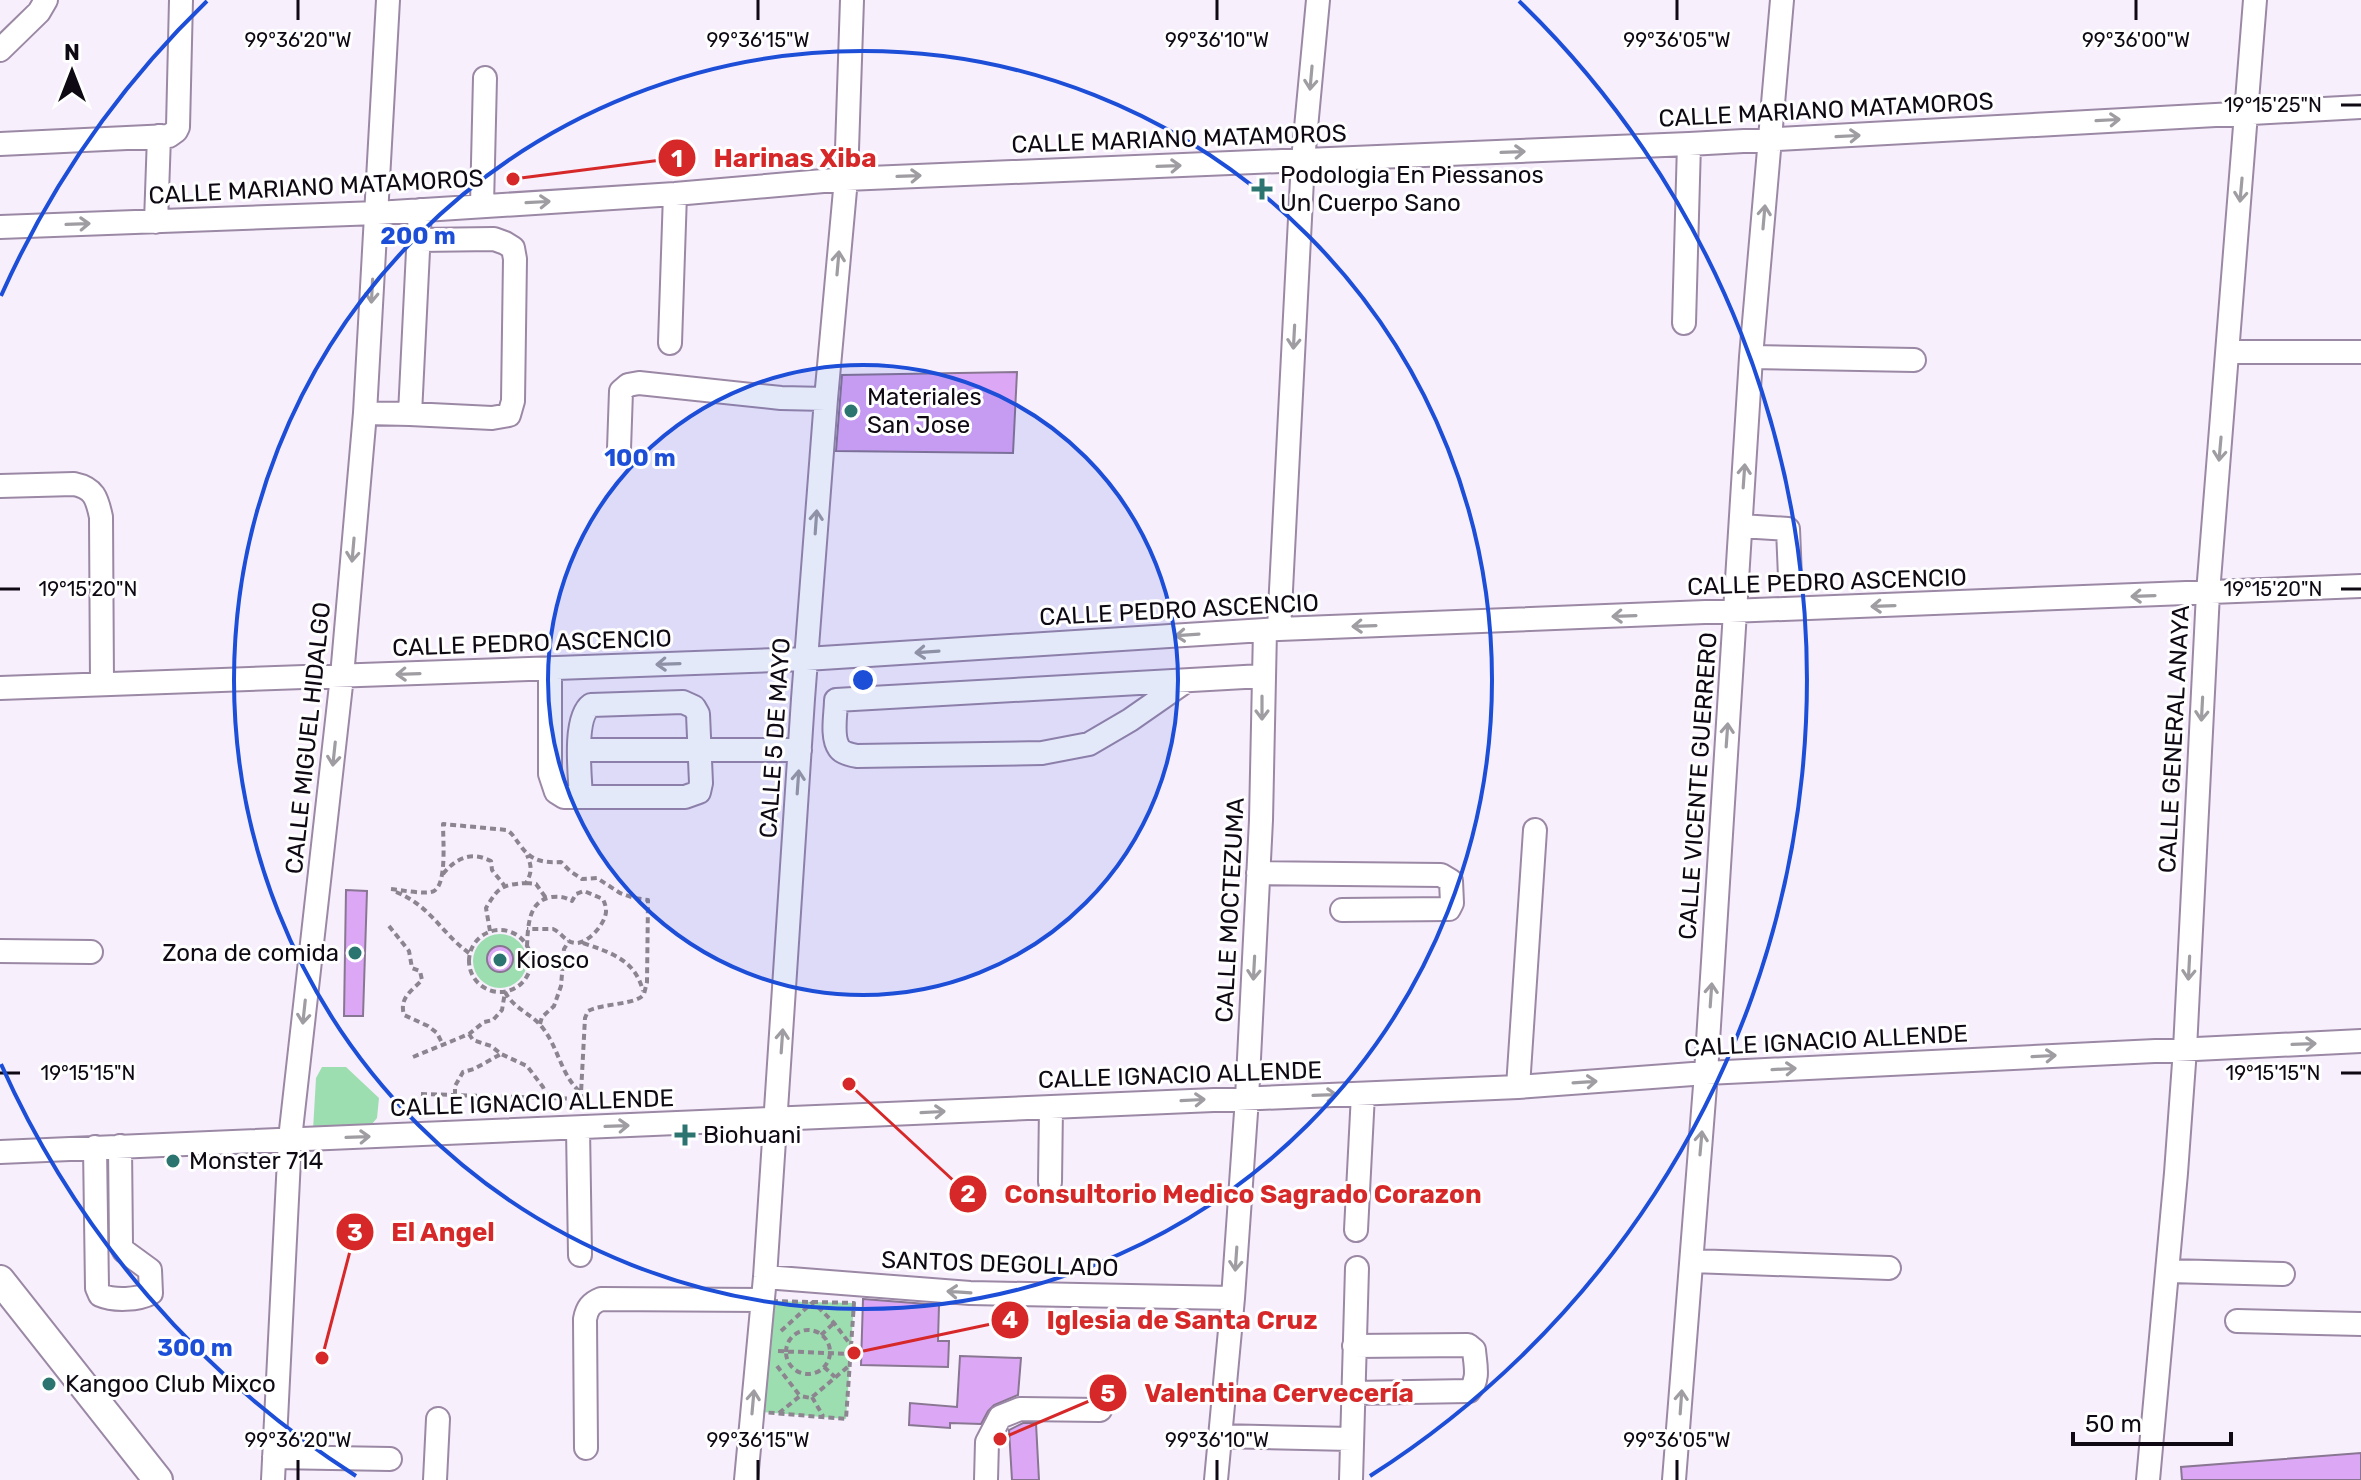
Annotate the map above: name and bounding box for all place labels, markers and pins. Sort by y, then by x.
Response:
callout: Harinas Xiba [657,133,892,183]
place label: Podologia En Piessanos Un Cuerpo Sano [1280,161,1544,217]
marker: Podologia En Piessanos Un Cuerpo Sano [1251,178,1273,200]
place label: Materiales San Jose [867,383,982,439]
marker: Materiales San Jose [842,402,860,420]
centre of rings [849,666,877,694]
place label: Zona de comida [162,939,339,967]
marker: Zona de comida [346,944,364,962]
place label: Kiosco [516,946,589,974]
marker: Kiosco [491,951,509,969]
place label: Biohuani [703,1121,801,1149]
marker: Biohuani [674,1124,696,1146]
place label: Monster 714 [189,1147,323,1175]
marker: Monster 714 [164,1152,182,1170]
callout: Consultorio Medico Sagrado Corazon [948,1169,1497,1219]
callout: El Angel [335,1207,512,1257]
callout: Iglesia de Santa Cruz [990,1295,1333,1345]
callout: Valentina Cervecería [1088,1368,1430,1418]
place label: Kangoo Club Mixco [65,1370,276,1398]
marker: Kangoo Club Mixco [40,1375,58,1393]

